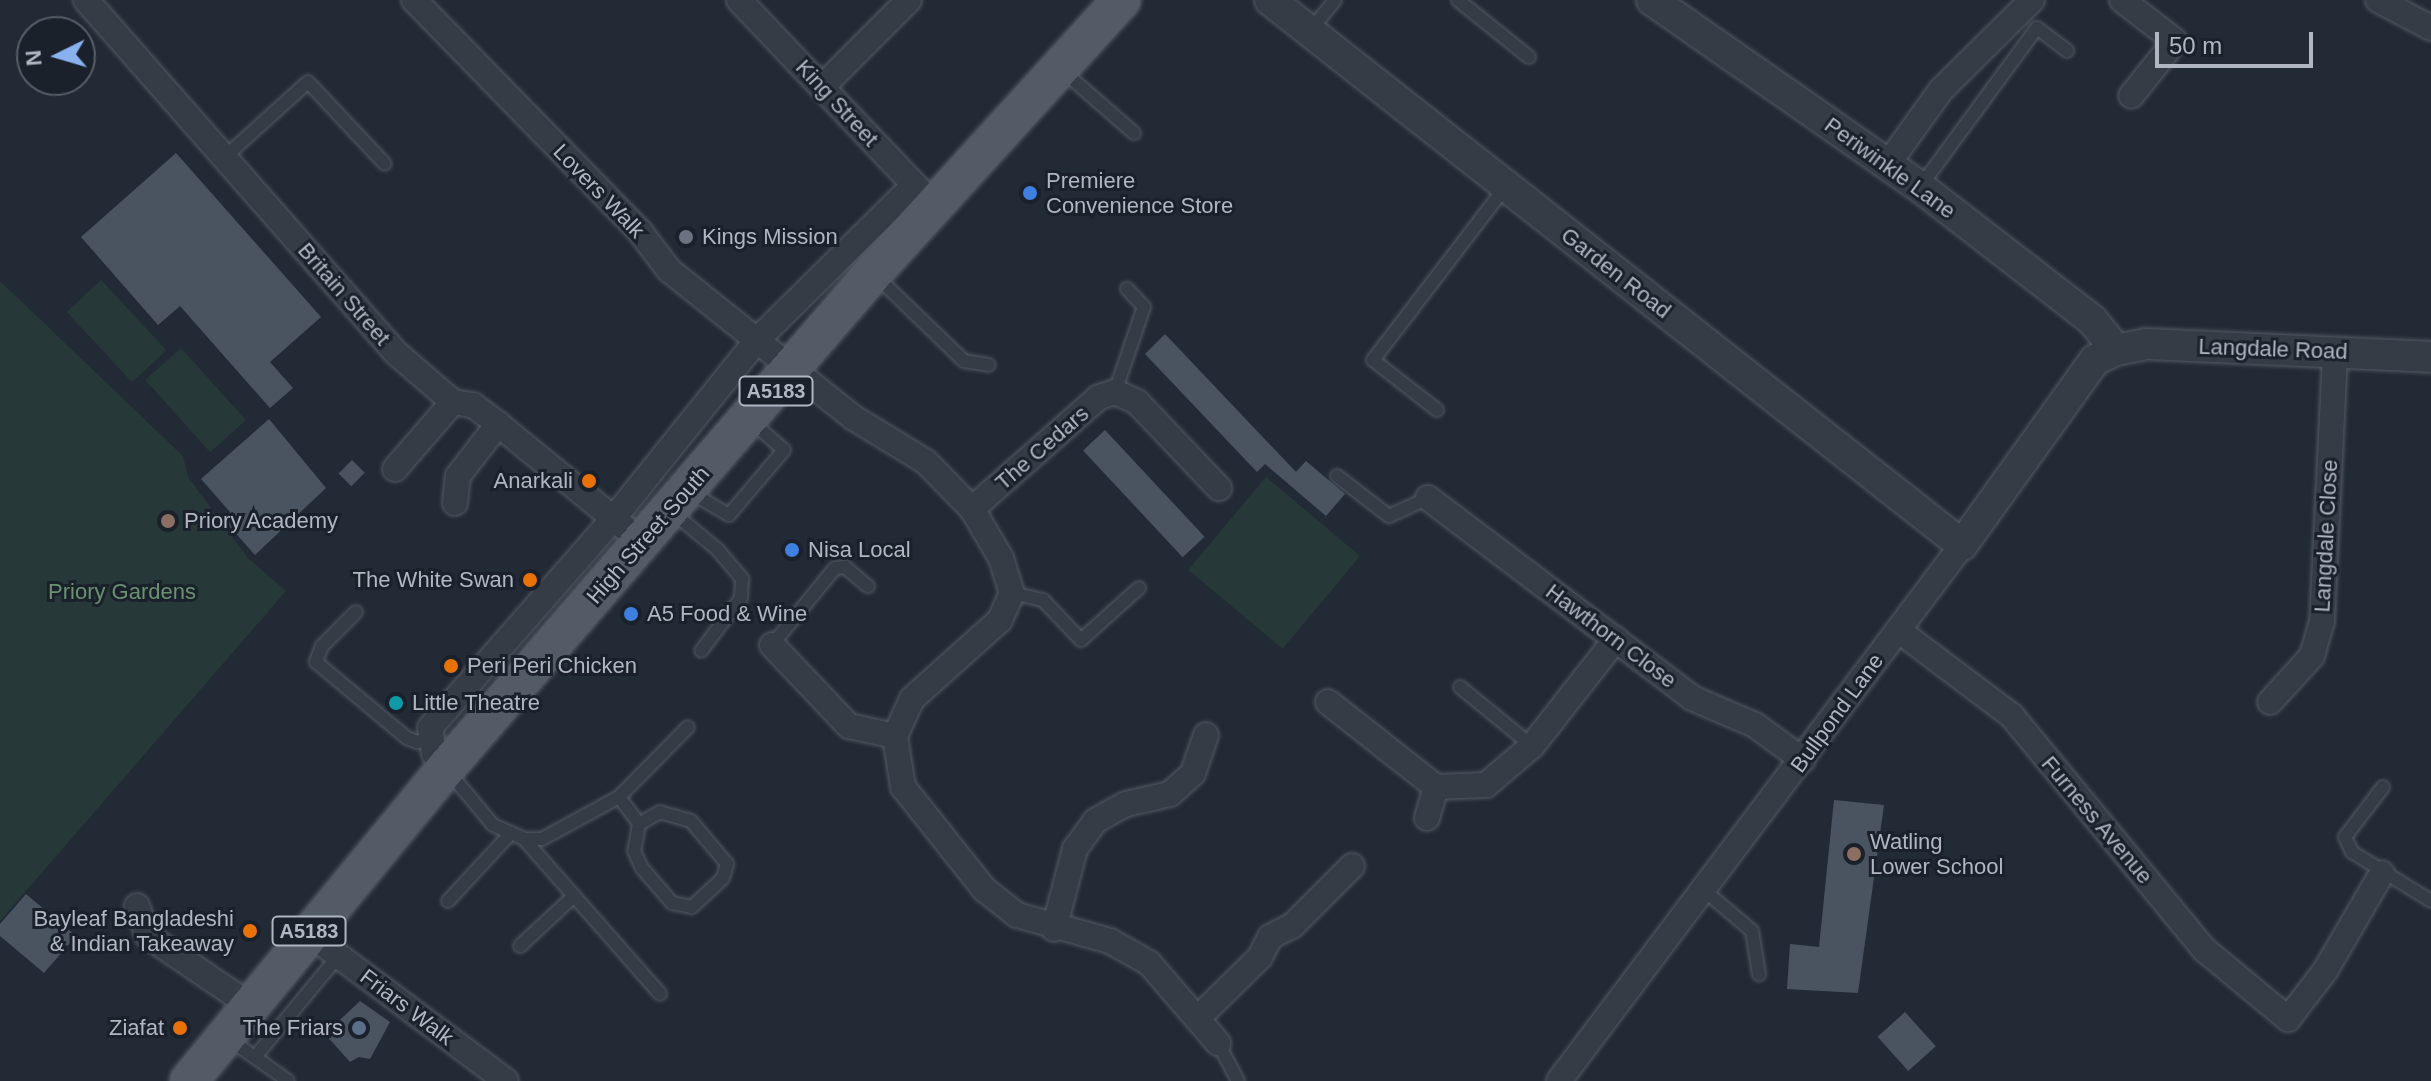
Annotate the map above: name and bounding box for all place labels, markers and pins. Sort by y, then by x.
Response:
place label: Premiere Convenience Store [1046,167,1233,218]
marker: Premiere Convenience Store [1021,184,1039,202]
place label: Kings Mission [702,224,838,250]
marker: Kings Mission [677,228,695,246]
place label: Anarkali [494,468,573,494]
marker: Anarkali [580,472,598,490]
place label: Priory Academy [184,508,339,534]
marker: Priory Academy [159,512,177,530]
place label: Nisa Local [808,537,911,563]
marker: Nisa Local [783,541,801,559]
place label: The White Swan [353,567,514,593]
marker: The White Swan [521,571,539,589]
place label: A5 Food & Wine [647,601,807,627]
marker: A5 Food & Wine [622,605,640,623]
place label: Peri Peri Chicken [467,653,637,679]
marker: Peri Peri Chicken [442,657,460,675]
place label: Little Theatre [412,690,540,716]
marker: Little Theatre [387,694,405,712]
place label: Watling Lower School [1870,828,2003,880]
marker: Watling Lower School [1845,845,1863,863]
place label: Bayleaf Bangladeshi & Indian Takeaway [33,905,234,956]
marker: Bayleaf Bangladeshi & Indian Takeaway [241,922,259,940]
place label: Ziafat [109,1015,164,1041]
place label: The Friars [243,1015,343,1041]
marker: Ziafat [171,1019,189,1037]
marker: The Friars [350,1019,368,1037]

